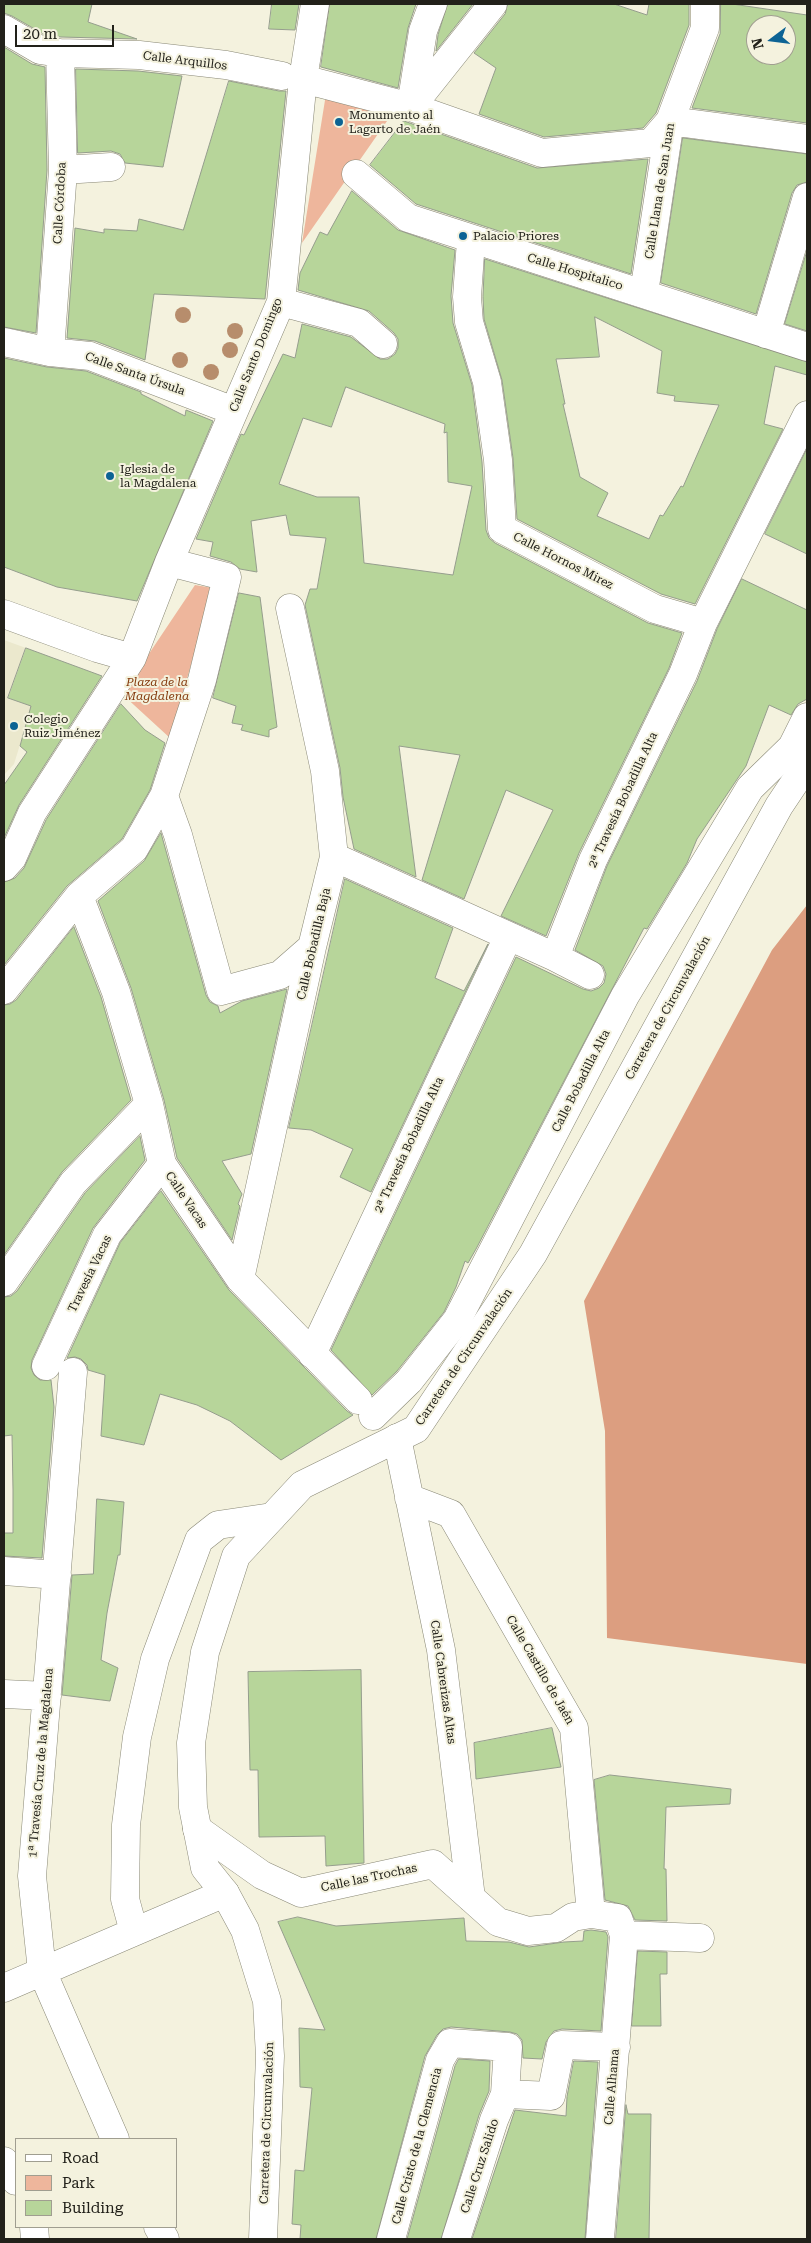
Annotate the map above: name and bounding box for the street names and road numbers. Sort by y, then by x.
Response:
street label: Calle Arquillos [142,49,228,73]
street label: Calle Llana de San Juan [642,122,678,260]
street label: Calle Córdoba [51,162,69,244]
street label: Calle Hospitalico [525,251,625,293]
street label: Calle Santo Domingo [227,296,285,414]
street label: Calle Santa Úrsula [83,349,187,399]
street label: Calle Hornos Mirez [511,530,615,592]
street label: 2ª Travesía Bobadilla Alta [585,730,661,870]
street label: Calle Bobadilla Baja [294,887,334,1001]
street label: Carretera de Circunvalación [622,934,714,1082]
street label: Calle Bobadilla Alta [549,1027,613,1135]
street label: 2ª Travesía Bobadilla Alta [371,1075,447,1215]
street label: Calle Vacas [162,1169,210,1231]
street label: Travesía Vacas [65,1233,115,1315]
street label: Carretera de Circunvalación [413,1286,515,1428]
street label: Calle Castillo de Jaén [503,1613,577,1727]
street label: Calle Cabrerizas Altas [427,1619,459,1745]
street label: 1ª Travesía Cruz de la Magdalena [26,1668,56,1858]
street label: Calle las Trochas [320,1861,418,1895]
street label: Carretera de Circunvalación [257,2042,277,2204]
street label: Calle Alhama [602,2048,622,2126]
street label: Calle Cristo de la Clemencia [389,2066,445,2226]
street label: Calle Cruz Salido [458,2117,502,2215]

